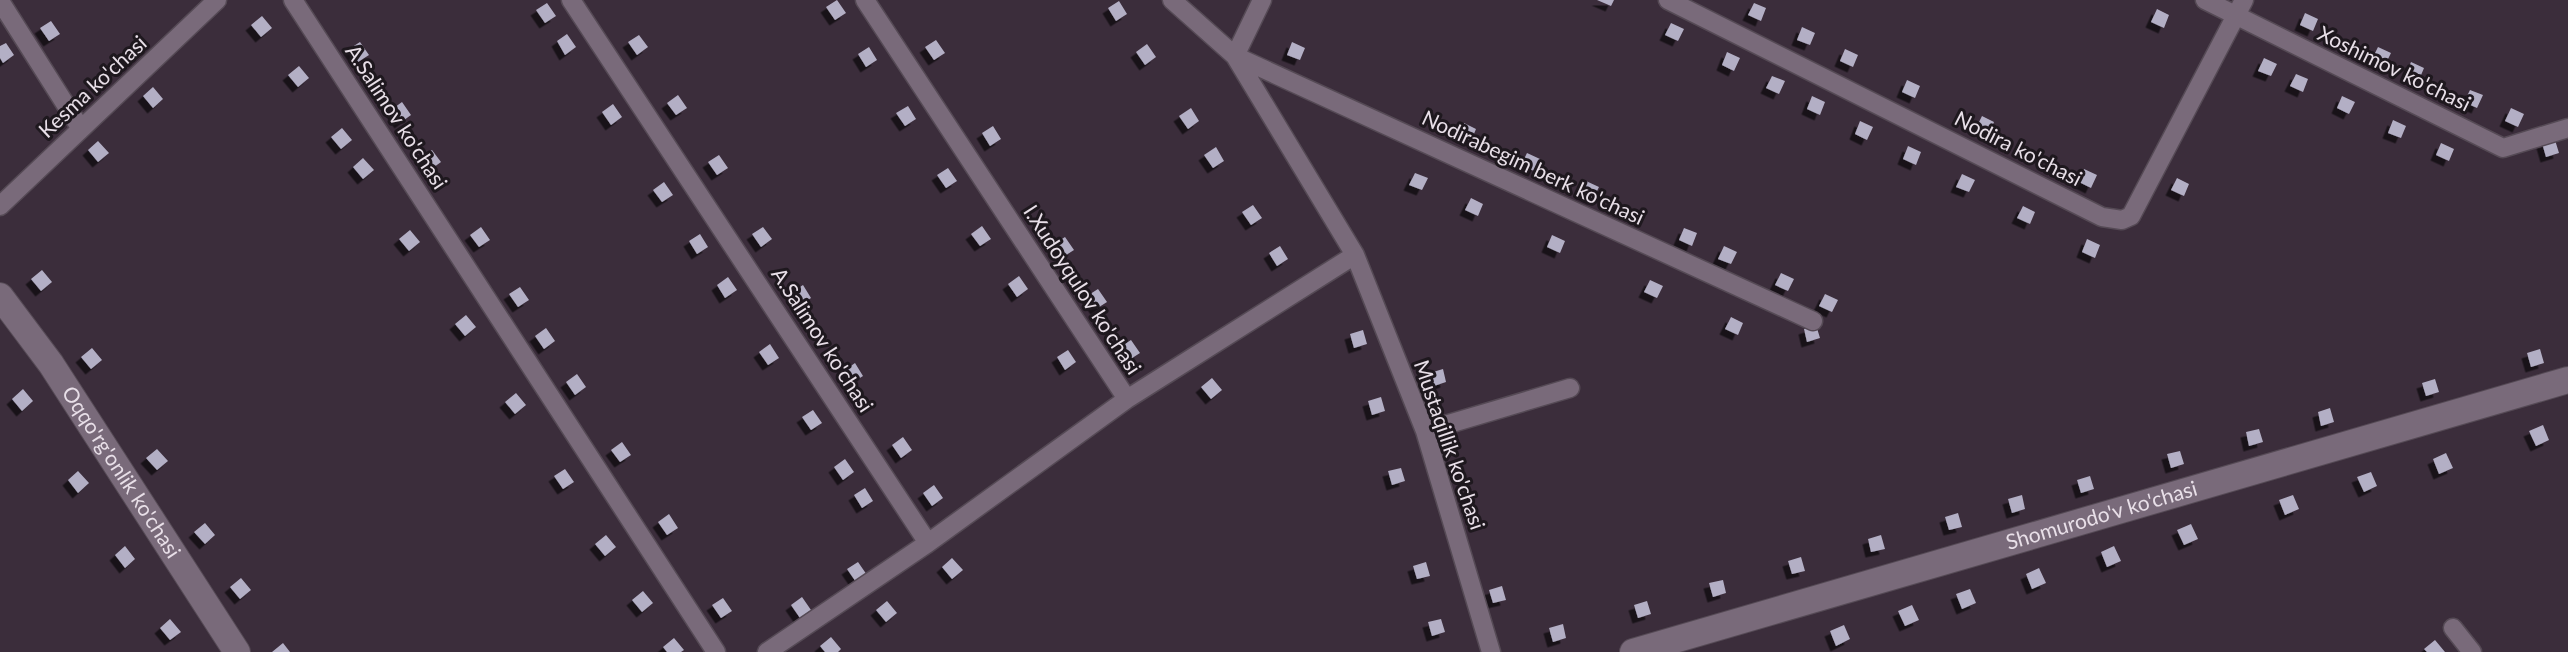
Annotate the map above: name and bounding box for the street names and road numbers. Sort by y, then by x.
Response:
street label: Xoshimov ko'chasi [2314,20,2475,115]
street label: Kesma ko'chasi [33,30,151,142]
street label: A.Salimov ko'chasi [341,39,453,193]
street label: Nodirabegim berk ko'chasi [1419,104,1649,229]
street label: Nodira ko'chasi [1951,105,2086,190]
street label: I.Xudoyqulov ko'chasi [1019,200,1147,379]
street label: A.Salimov ko'chasi [767,262,879,416]
street label: Mustaqillik ko'chasi [1410,356,1491,533]
street label: Oqqo'rg'onlik ko'chasi [58,381,187,562]
street label: Shomurodo'v ko'chasi [2003,475,2200,554]

